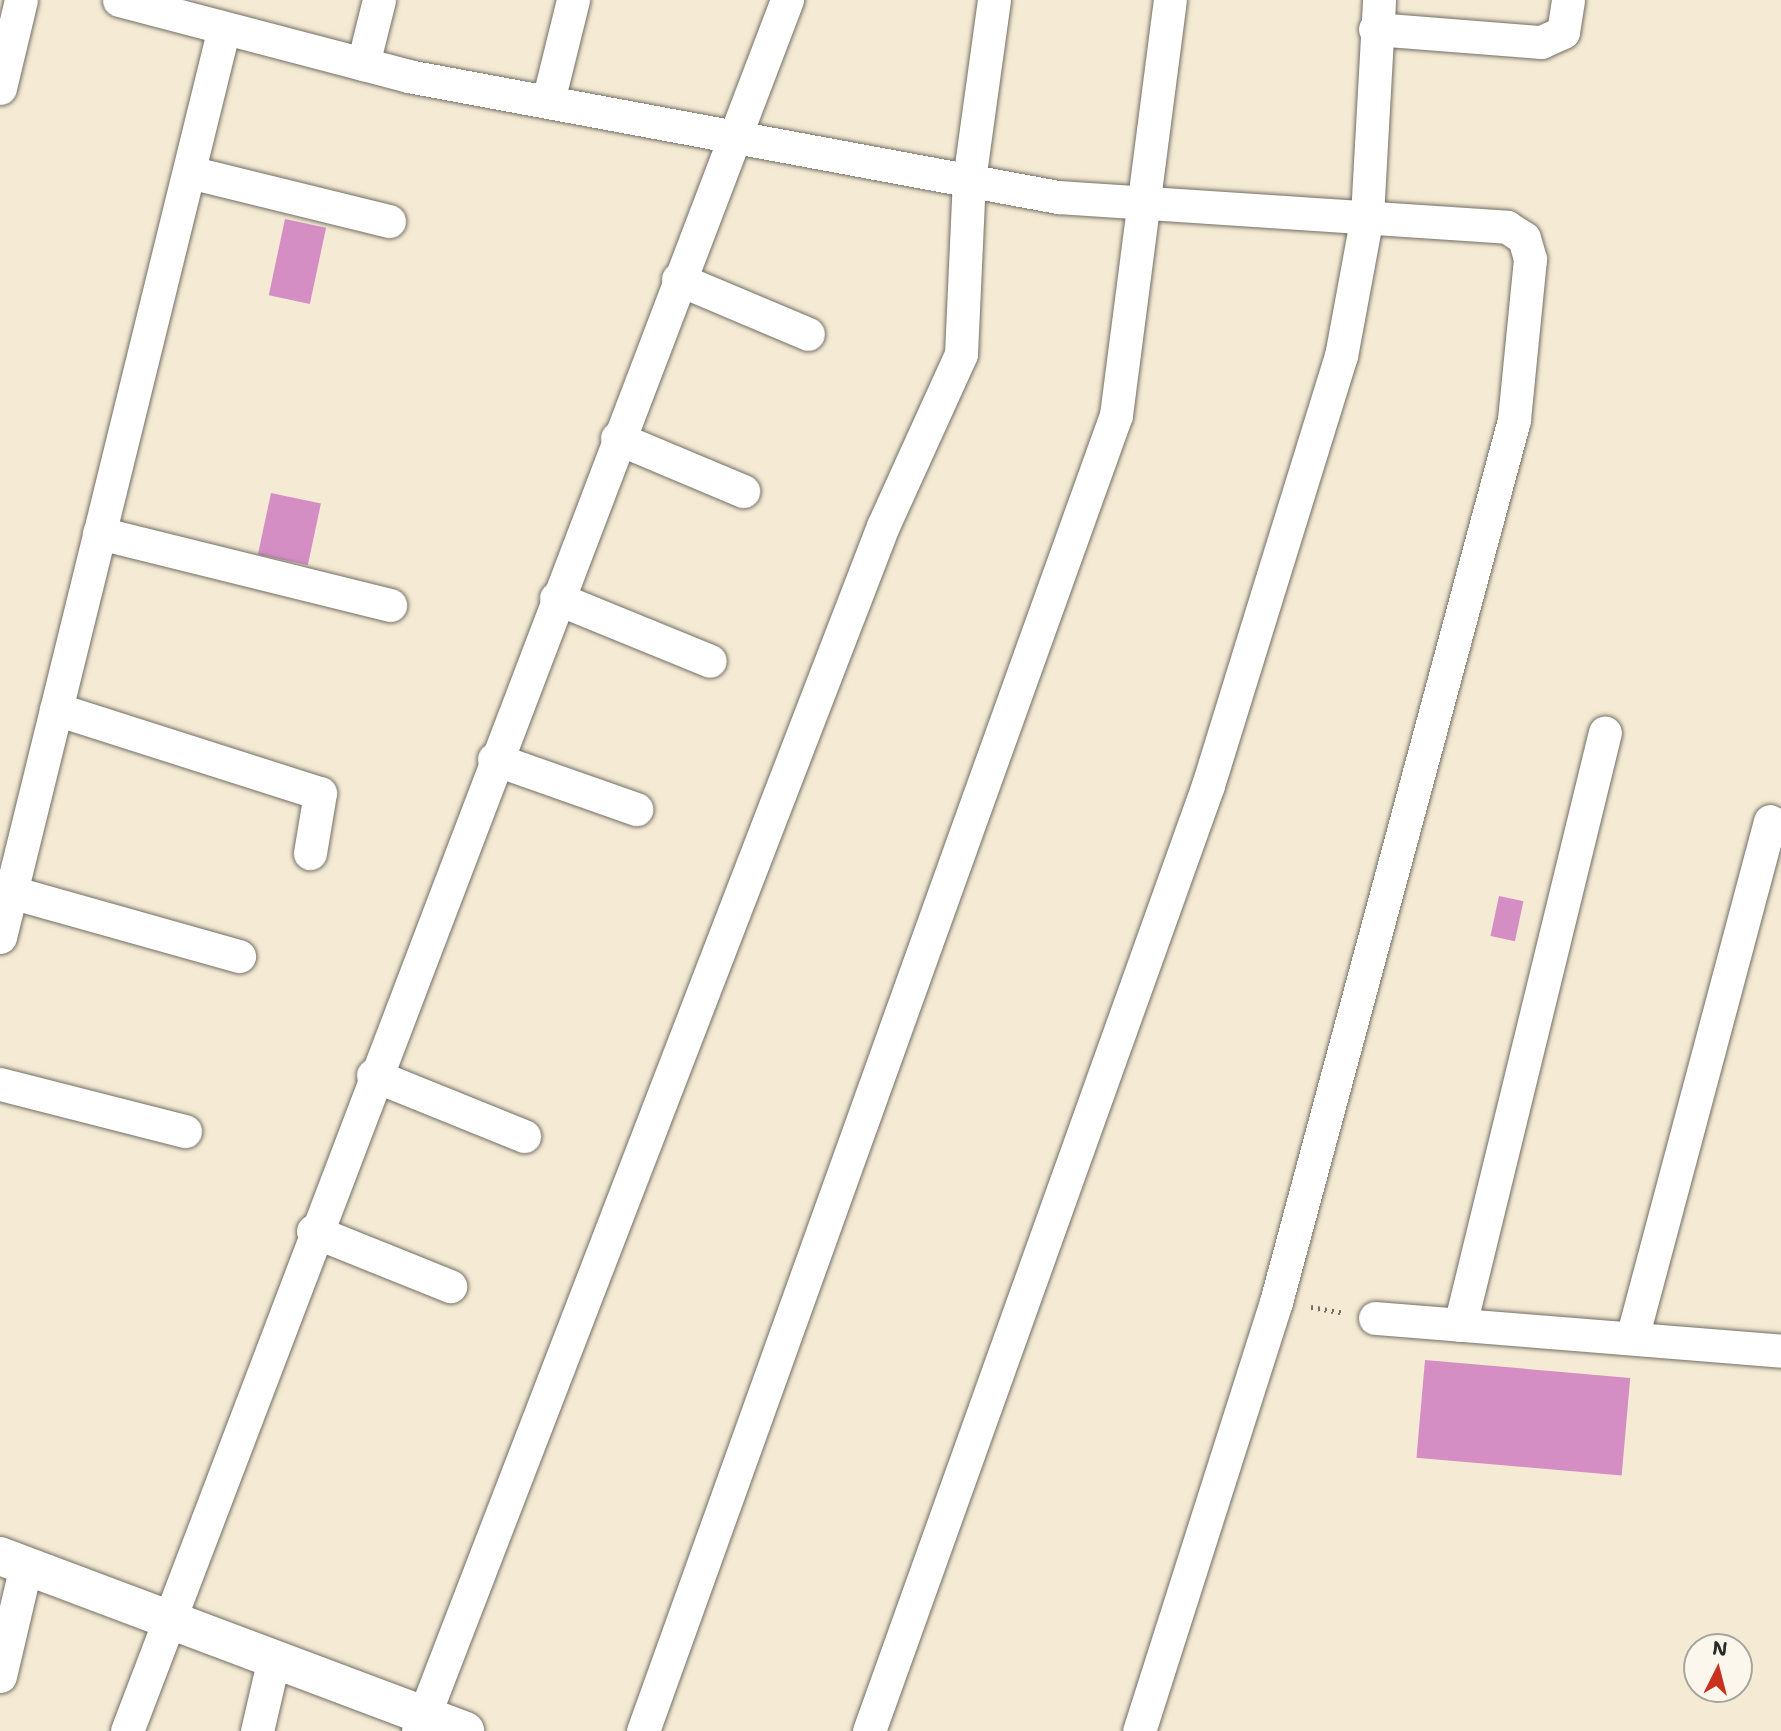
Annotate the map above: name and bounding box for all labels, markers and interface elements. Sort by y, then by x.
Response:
north arrow [1683,1633,1753,1703]
text: N [1711,1635,1729,1662]

